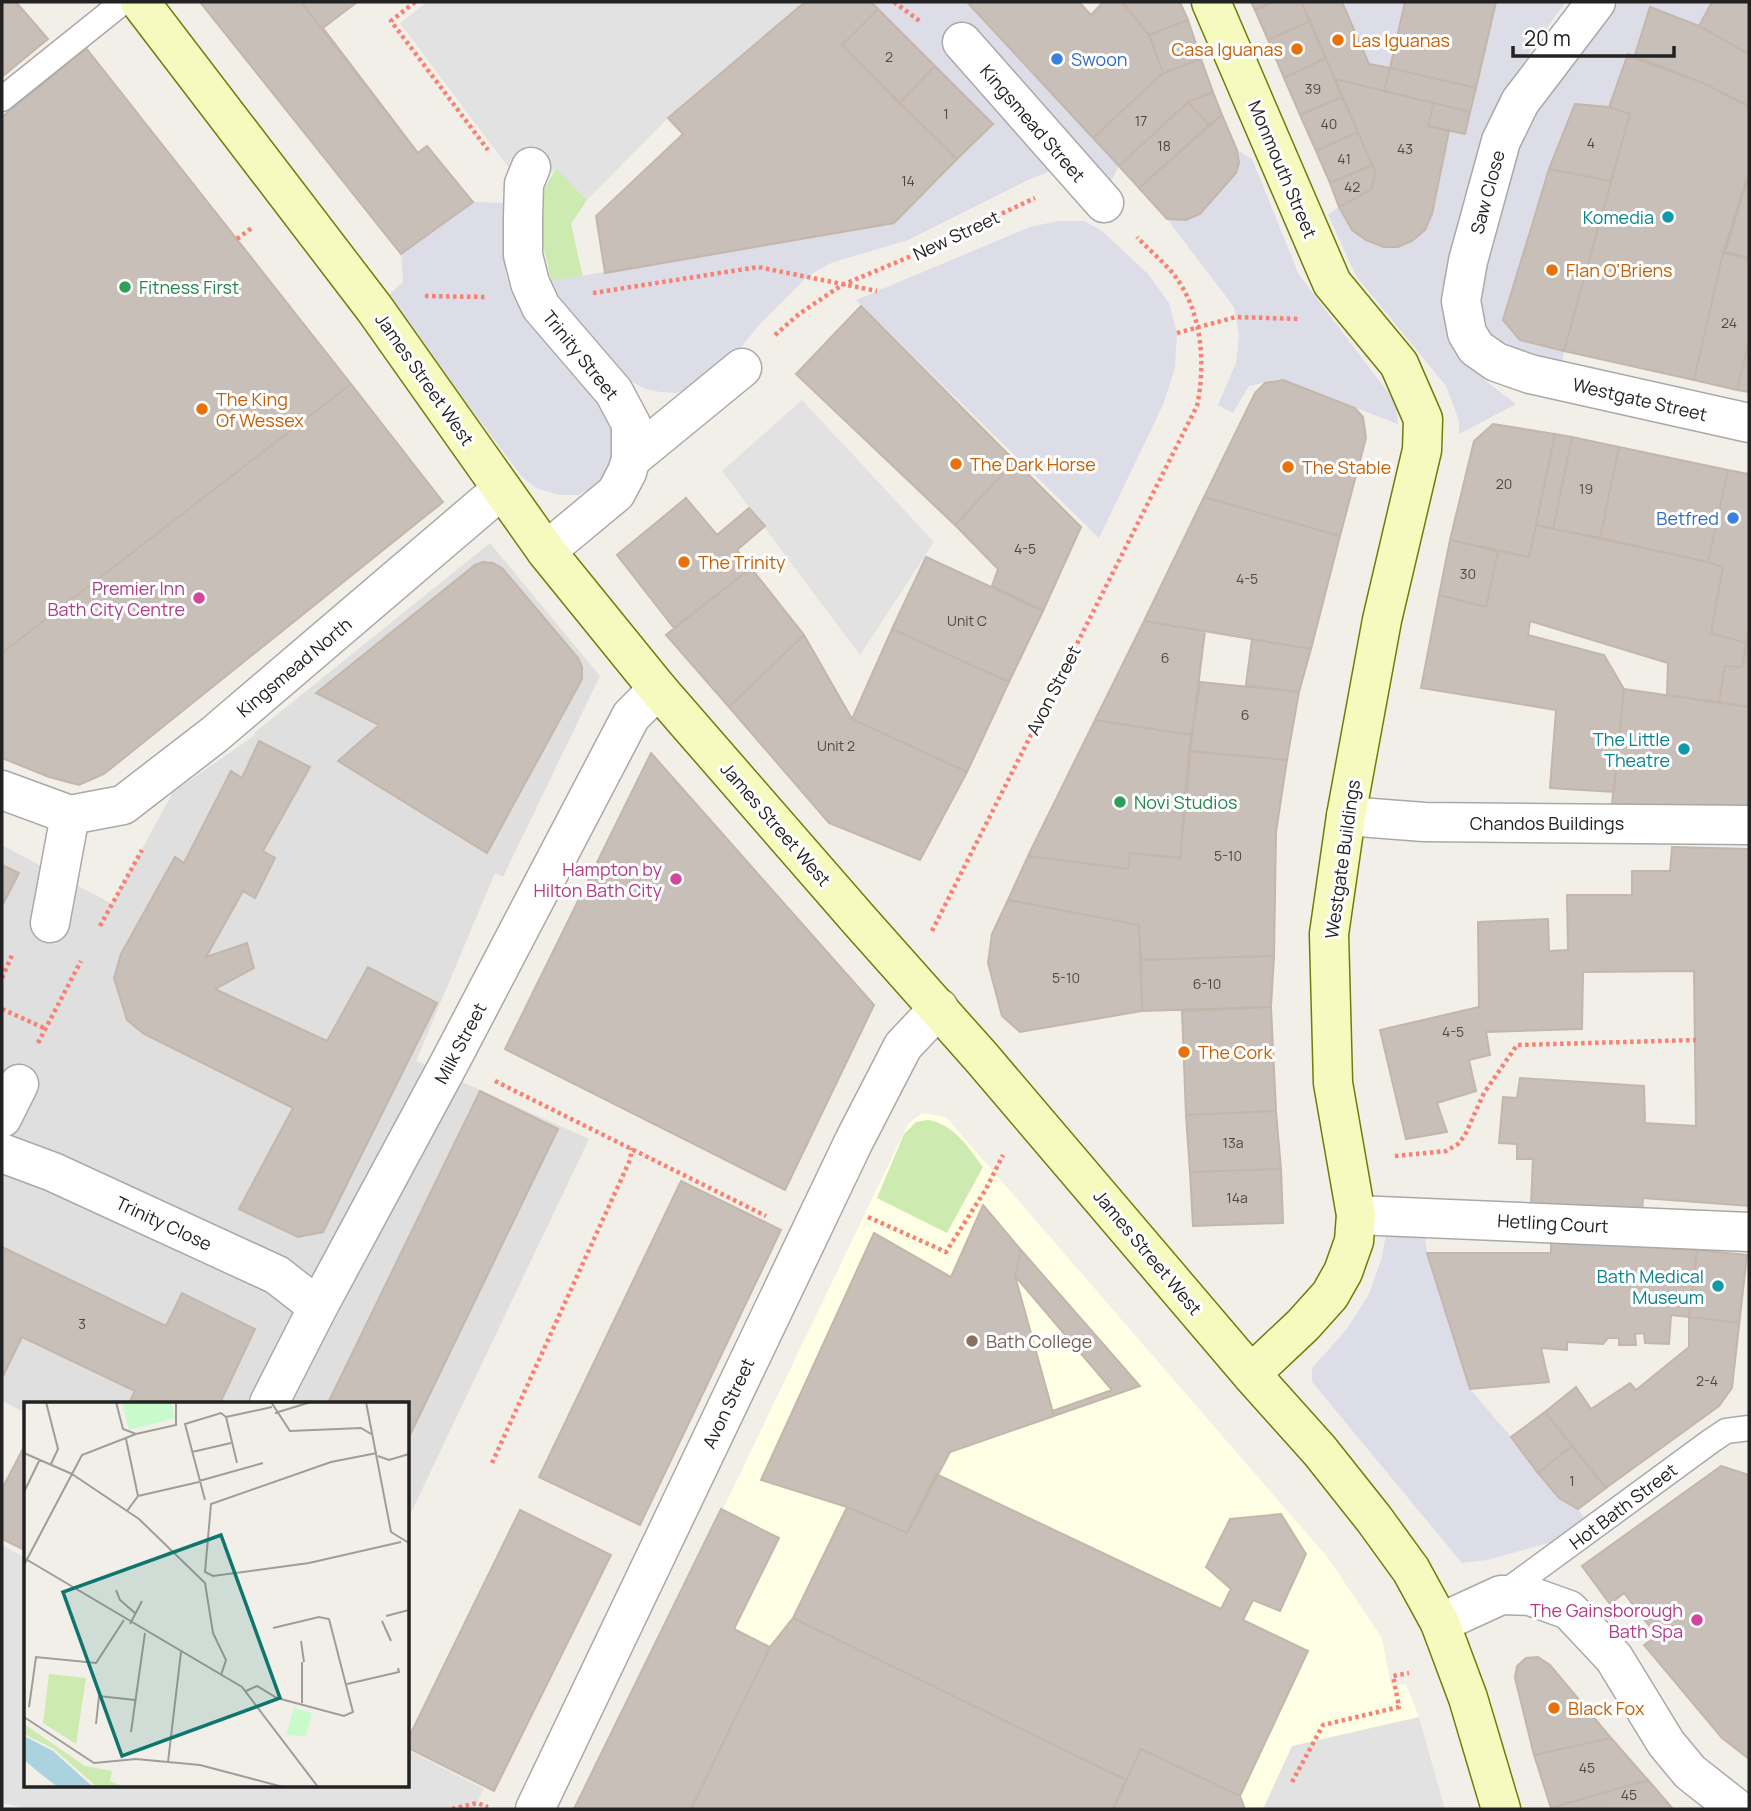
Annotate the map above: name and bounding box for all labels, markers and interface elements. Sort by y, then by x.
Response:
scale bar [1513,14,1674,58]
text: 20 m [1524,24,1571,52]
place label: Las Iguanas [1352,28,1450,52]
marker: Las Iguanas [1330,32,1346,48]
place label: Casa Iguanas [1171,37,1283,61]
marker: Casa Iguanas [1289,41,1305,57]
house number: 2 [885,47,893,66]
place label: Swoon [1071,47,1128,71]
marker: Swoon [1049,51,1065,67]
street label: Kingsmead Street [975,59,1091,187]
house number: 39 [1305,79,1321,98]
street label: Monmouth Street [1243,96,1323,242]
house number: 1 [943,104,949,123]
house number: 17 [1135,111,1147,130]
house number: 40 [1321,114,1337,133]
house number: 4 [1587,133,1595,152]
house number: 18 [1157,136,1171,155]
house number: 43 [1397,139,1413,158]
street label: Saw Close [1464,147,1510,237]
house number: 41 [1337,149,1351,168]
house number: 14 [901,171,915,190]
house number: 42 [1344,177,1360,196]
street label: New Street [909,205,1003,265]
place label: Komedia [1583,205,1654,229]
marker: Komedia [1660,209,1676,225]
place label: Flan O'Briens [1566,258,1673,282]
marker: Flan O'Briens [1544,262,1560,278]
place label: Fitness First [139,275,239,299]
marker: Fitness First [117,279,133,295]
street label: Trinity Street [538,305,624,405]
street label: James Street West [370,308,480,450]
house number: 24 [1721,313,1737,332]
street label: Westgate Street [1570,372,1710,426]
place label: The King Of Wessex [216,387,304,432]
marker: The King Of Wessex [194,401,210,417]
place label: The Dark Horse [970,452,1096,476]
place label: The Stable [1302,455,1391,479]
marker: The Dark Horse [948,456,964,472]
marker: The Stable [1280,459,1296,475]
house number: 20 [1496,474,1512,493]
house number: 19 [1579,479,1593,498]
place label: Betfred [1656,506,1719,530]
marker: Betfred [1725,510,1741,526]
house number: 4-5 [1014,539,1036,558]
place label: The Trinity [698,550,786,574]
marker: The Trinity [676,554,692,570]
house number: 30 [1460,564,1476,583]
house number: 4-5 [1236,569,1258,588]
place label: Premier Inn Bath City Centre [47,576,185,621]
marker: Premier Inn Bath City Centre [191,590,207,606]
house number: Unit C [947,611,987,630]
street label: Kingsmead North [232,612,356,722]
street label: Avon Street [1020,641,1086,739]
house number: 6 [1161,648,1169,667]
house number: 6 [1241,705,1249,724]
place label: The Little Theatre [1593,727,1670,772]
house number: Unit 2 [817,736,855,755]
marker: The Little Theatre [1676,741,1692,757]
street label: James Street West [716,757,836,891]
street label: Westgate Buildings [1319,778,1365,940]
place label: Novi Studios [1134,790,1237,814]
marker: Novi Studios [1112,794,1128,810]
street label: Chandos Buildings [1470,811,1624,835]
house number: 5-10 [1214,846,1242,865]
place label: Hampton by Hilton Bath City [533,857,663,902]
marker: Hampton by Hilton Bath City [668,871,684,887]
house number: 5-10 [1052,968,1080,987]
house number: 6-10 [1193,974,1221,993]
street label: Milk Street [429,998,491,1088]
house number: 4-5 [1442,1022,1464,1041]
place label: The Cork [1198,1040,1274,1064]
marker: The Cork [1176,1044,1192,1060]
house number: 13a [1223,1133,1243,1152]
street label: James Street West [1088,1184,1208,1320]
house number: 14a [1226,1188,1248,1207]
street label: Trinity Close [112,1190,216,1256]
street label: Hetling Court [1497,1208,1609,1238]
place label: Bath Medical Museum [1597,1264,1704,1309]
marker: Bath Medical Museum [1710,1278,1726,1294]
house number: 3 [78,1314,86,1333]
place label: Bath College [986,1329,1092,1353]
marker: Bath College [964,1333,980,1349]
street label: Avon Street [697,1354,759,1452]
house number: 2-4 [1696,1371,1718,1390]
inset map [24,1402,410,1786]
street label: Hot Bath Street [1564,1458,1682,1554]
house number: 1 [1569,1471,1575,1490]
place label: The Gainsborough Bath Spa [1530,1598,1683,1643]
marker: The Gainsborough Bath Spa [1689,1612,1705,1628]
place label: Black Fox [1568,1696,1645,1720]
marker: Black Fox [1546,1700,1562,1716]
house number: 45 [1579,1758,1595,1777]
house number: 45 [1621,1785,1637,1804]

